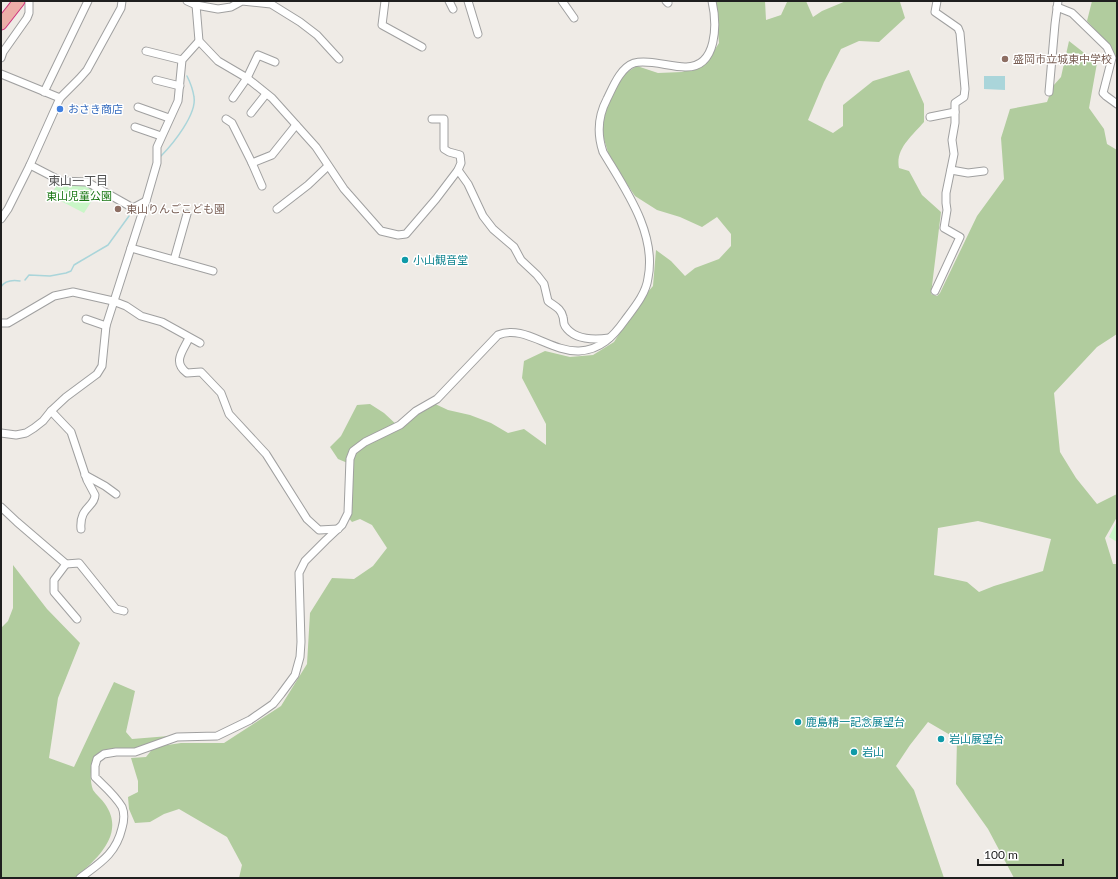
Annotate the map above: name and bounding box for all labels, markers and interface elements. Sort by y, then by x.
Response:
place label: 盛岡市立城東中学校 [1013,52,1112,65]
marker: 盛岡市立城東中学校 [1000,54,1010,64]
place label: おさき商店 [68,102,123,115]
marker: おさき商店 [55,104,65,114]
district label: 東山一丁目 [48,173,108,188]
park label: 東山児童公園 [46,189,112,202]
place label: 東山りんごこども園 [126,202,225,215]
marker: 東山りんごこども園 [113,204,123,214]
place label: 小山観音堂 [413,253,468,266]
marker: 小山観音堂 [400,255,410,265]
place label: 鹿島精一記念展望台 [806,715,905,728]
marker: 鹿島精一記念展望台 [793,717,803,727]
place label: 岩山展望台 [949,732,1004,745]
marker: 岩山展望台 [936,734,946,744]
place label: 岩山 [862,745,884,758]
marker: 岩山 [849,747,859,757]
scale bar [978,841,1063,867]
text: 100 m [984,847,1018,862]

